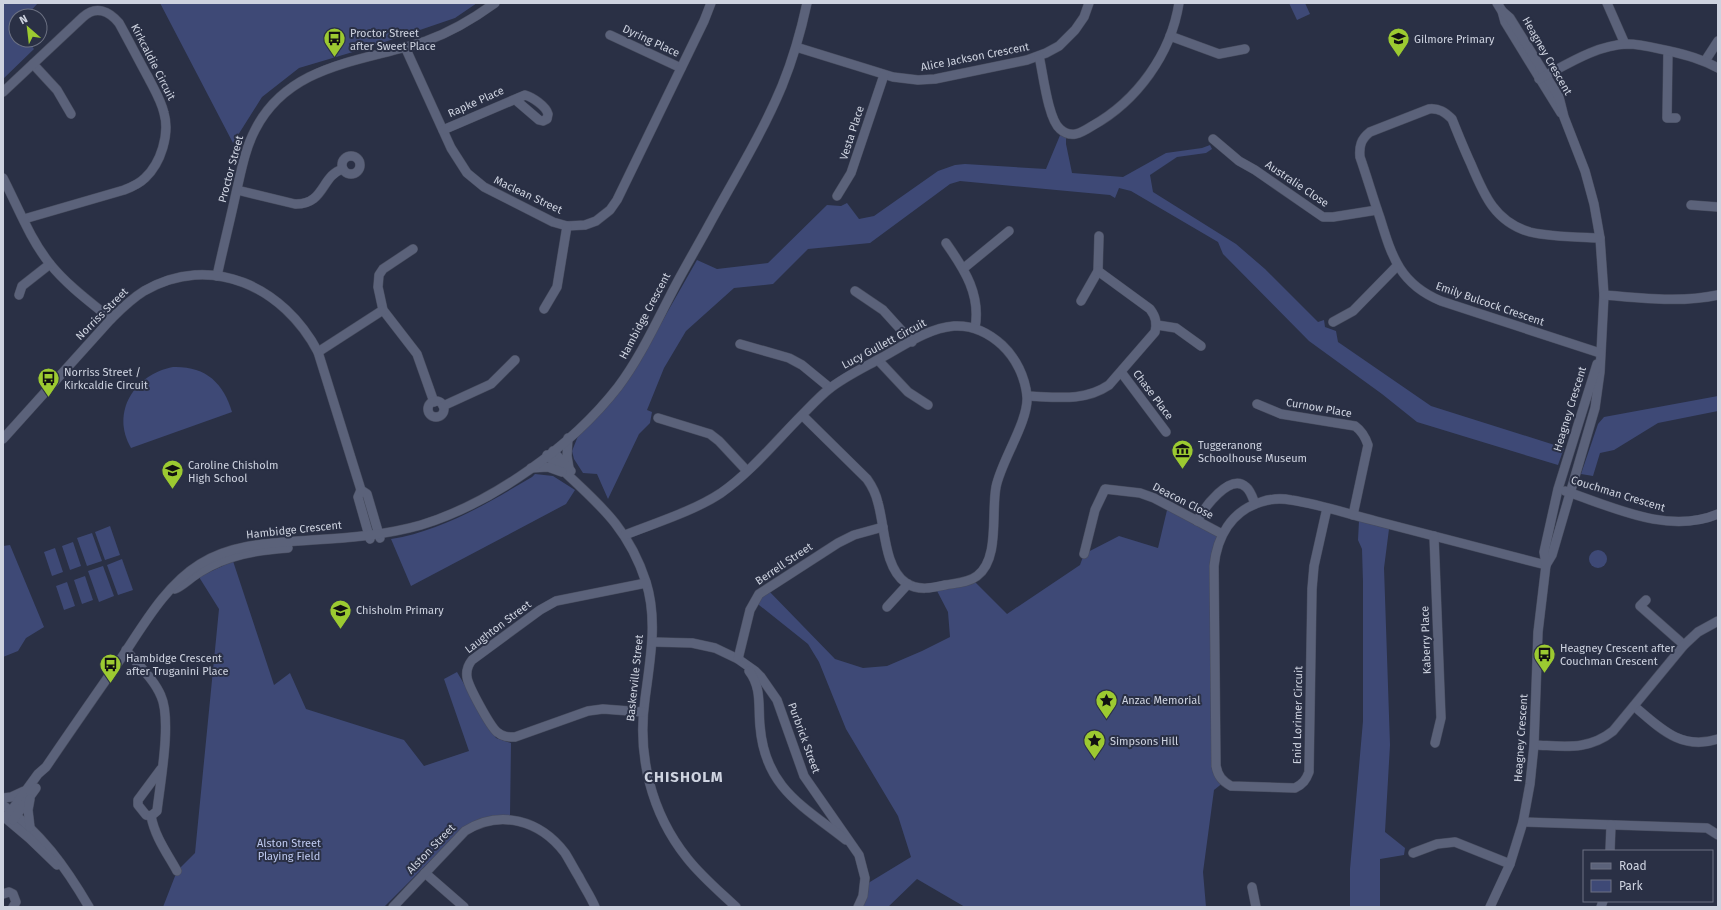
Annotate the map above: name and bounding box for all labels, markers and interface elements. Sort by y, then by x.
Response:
north arrow [8,8,48,48]
text: N [17,12,30,27]
street label: Heagney Crescent [1519,15,1575,97]
street label: Kirkcaldie Circuit [128,22,178,102]
street label: Dyring Place [620,22,682,60]
bus stop icon: Proctor Street after Sweet Place [322,26,348,59]
school or university icon: Gilmore Primary [1386,26,1412,59]
place label: Proctor Street after Sweet Place [350,27,436,53]
place label: Gilmore Primary [1414,33,1495,46]
street label: Alice Jackson Crescent [920,40,1030,74]
street label: Rapke Place [446,84,506,120]
street label: Vesta Place [837,104,867,162]
street label: Proctor Street [216,134,246,204]
street label: Australie Close [1263,158,1331,210]
street label: Maclean Street [492,173,564,217]
street label: Hambidge Crescent [617,271,673,361]
street label: Emily Bulcock Crescent [1434,279,1546,329]
street label: Norriss Street [73,285,131,343]
street label: Lucy Gullett Circuit [840,316,928,372]
bus stop icon: Norriss Street / Kirkcaldie Circuit [36,365,62,398]
street label: Heagney Crescent [1551,365,1589,453]
place label: Norriss Street / Kirkcaldie Circuit [64,366,148,392]
street label: Chase Place [1130,368,1176,422]
street label: Curnow Place [1285,396,1353,420]
museum icon: Tuggeranong Schoolhouse Museum [1169,438,1195,471]
place label: Tuggeranong Schoolhouse Museum [1198,439,1307,465]
school or university icon: Caroline Chisholm High School [159,458,185,491]
place label: Caroline Chisholm High School [188,459,278,485]
street label: Couchman Crescent [1569,473,1667,515]
street label: Deacon Close [1150,480,1216,522]
street label: Hambidge Crescent [246,519,342,541]
street label: Berrell Street [753,540,815,588]
school or university icon: Chisholm Primary [328,597,354,630]
street label: Laughton Street [462,598,534,656]
place label: Chisholm Primary [356,604,444,617]
street label: Kaberry Place [1418,606,1434,674]
street label: Baskerville Street [624,634,646,722]
bus stop icon: Heagney Crescent after Couchman Crescent [1531,641,1557,674]
place label: Heagney Crescent after Couchman Crescent [1560,642,1676,668]
bus stop icon: Hambidge Crescent after Truganini Place [97,651,123,684]
place label: Hambidge Crescent after Truganini Place [126,652,229,678]
street label: Enid Lorimer Circuit [1291,666,1305,764]
place icon: Anzac Memorial [1093,687,1119,720]
place label: Anzac Memorial [1122,694,1200,707]
street label: Heagney Crescent [1511,694,1531,782]
street label: Purbrick Street [785,701,823,775]
place icon: Simpsons Hill [1081,728,1107,761]
place label: Simpsons Hill [1110,735,1178,748]
district label: CHISHOLM [644,768,724,786]
street label: Alston Street [404,821,458,877]
park label: Alston Street Playing Field [257,837,321,863]
legend [1583,850,1713,902]
text: Road [1619,859,1647,873]
text: Park [1619,879,1643,893]

